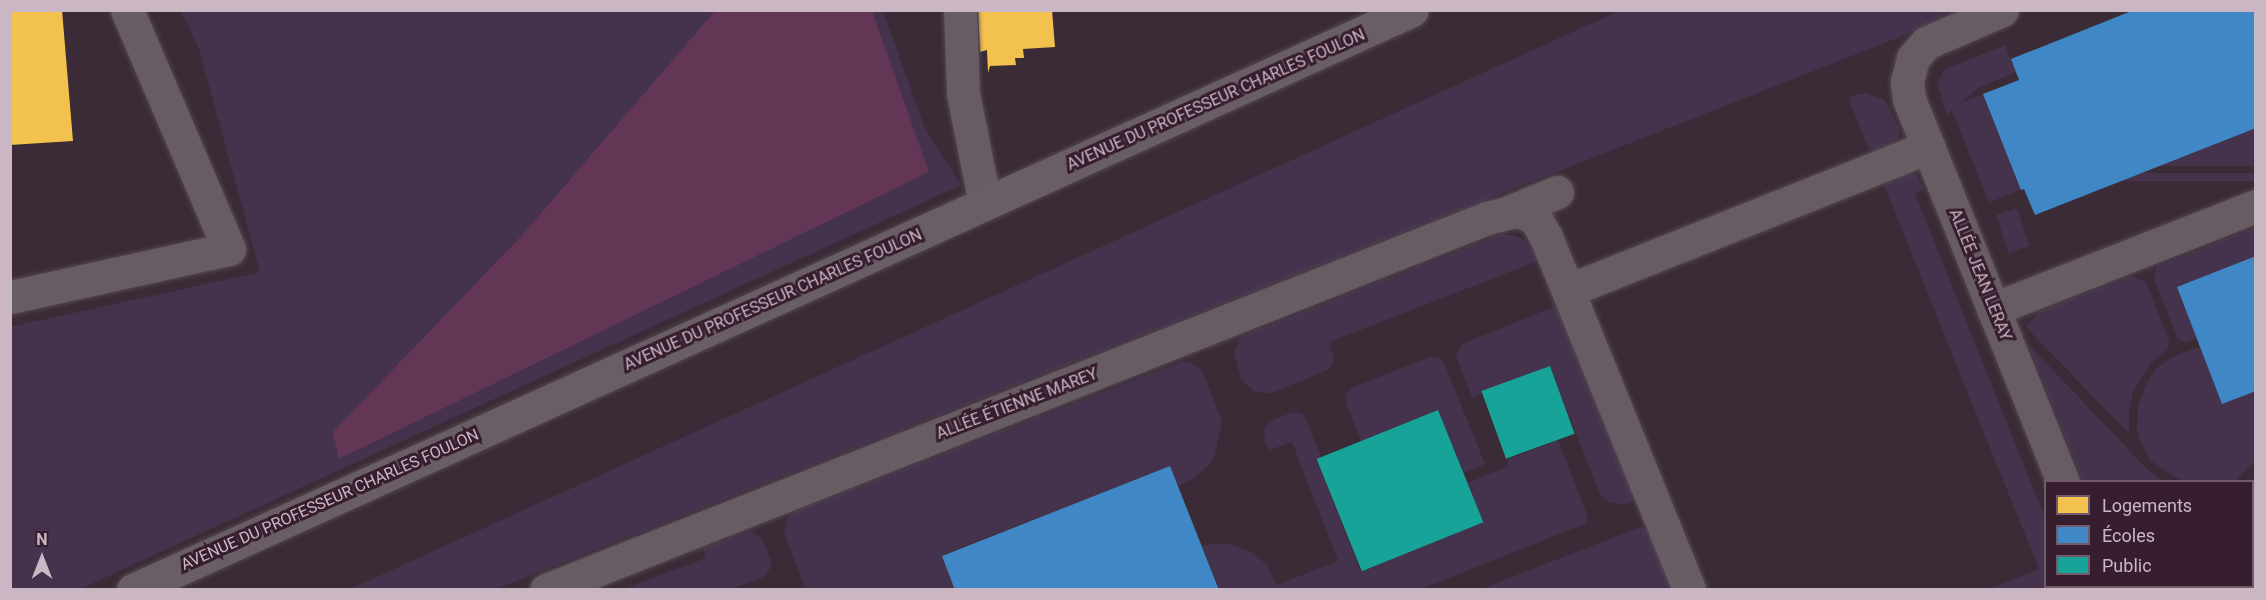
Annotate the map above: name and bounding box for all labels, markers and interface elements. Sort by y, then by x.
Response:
street label: AVENUE DU PROFESSEUR CHARLES FOULON [1064,25,1368,175]
street label: ALLÉE JEAN LERAY [1945,206,2015,344]
street label: AVENUE DU PROFESSEUR CHARLES FOULON [621,225,925,375]
street label: ALLÉE ÉTIENNE MAREY [934,364,1100,444]
street label: AVENUE DU PROFESSEUR CHARLES FOULON [178,425,482,575]
legend [2044,480,2254,588]
text: Logements [2102,495,2192,516]
text: Écoles [2102,525,2155,546]
north arrow [12,528,72,588]
text: N [36,530,48,549]
text: Public [2102,555,2152,576]

